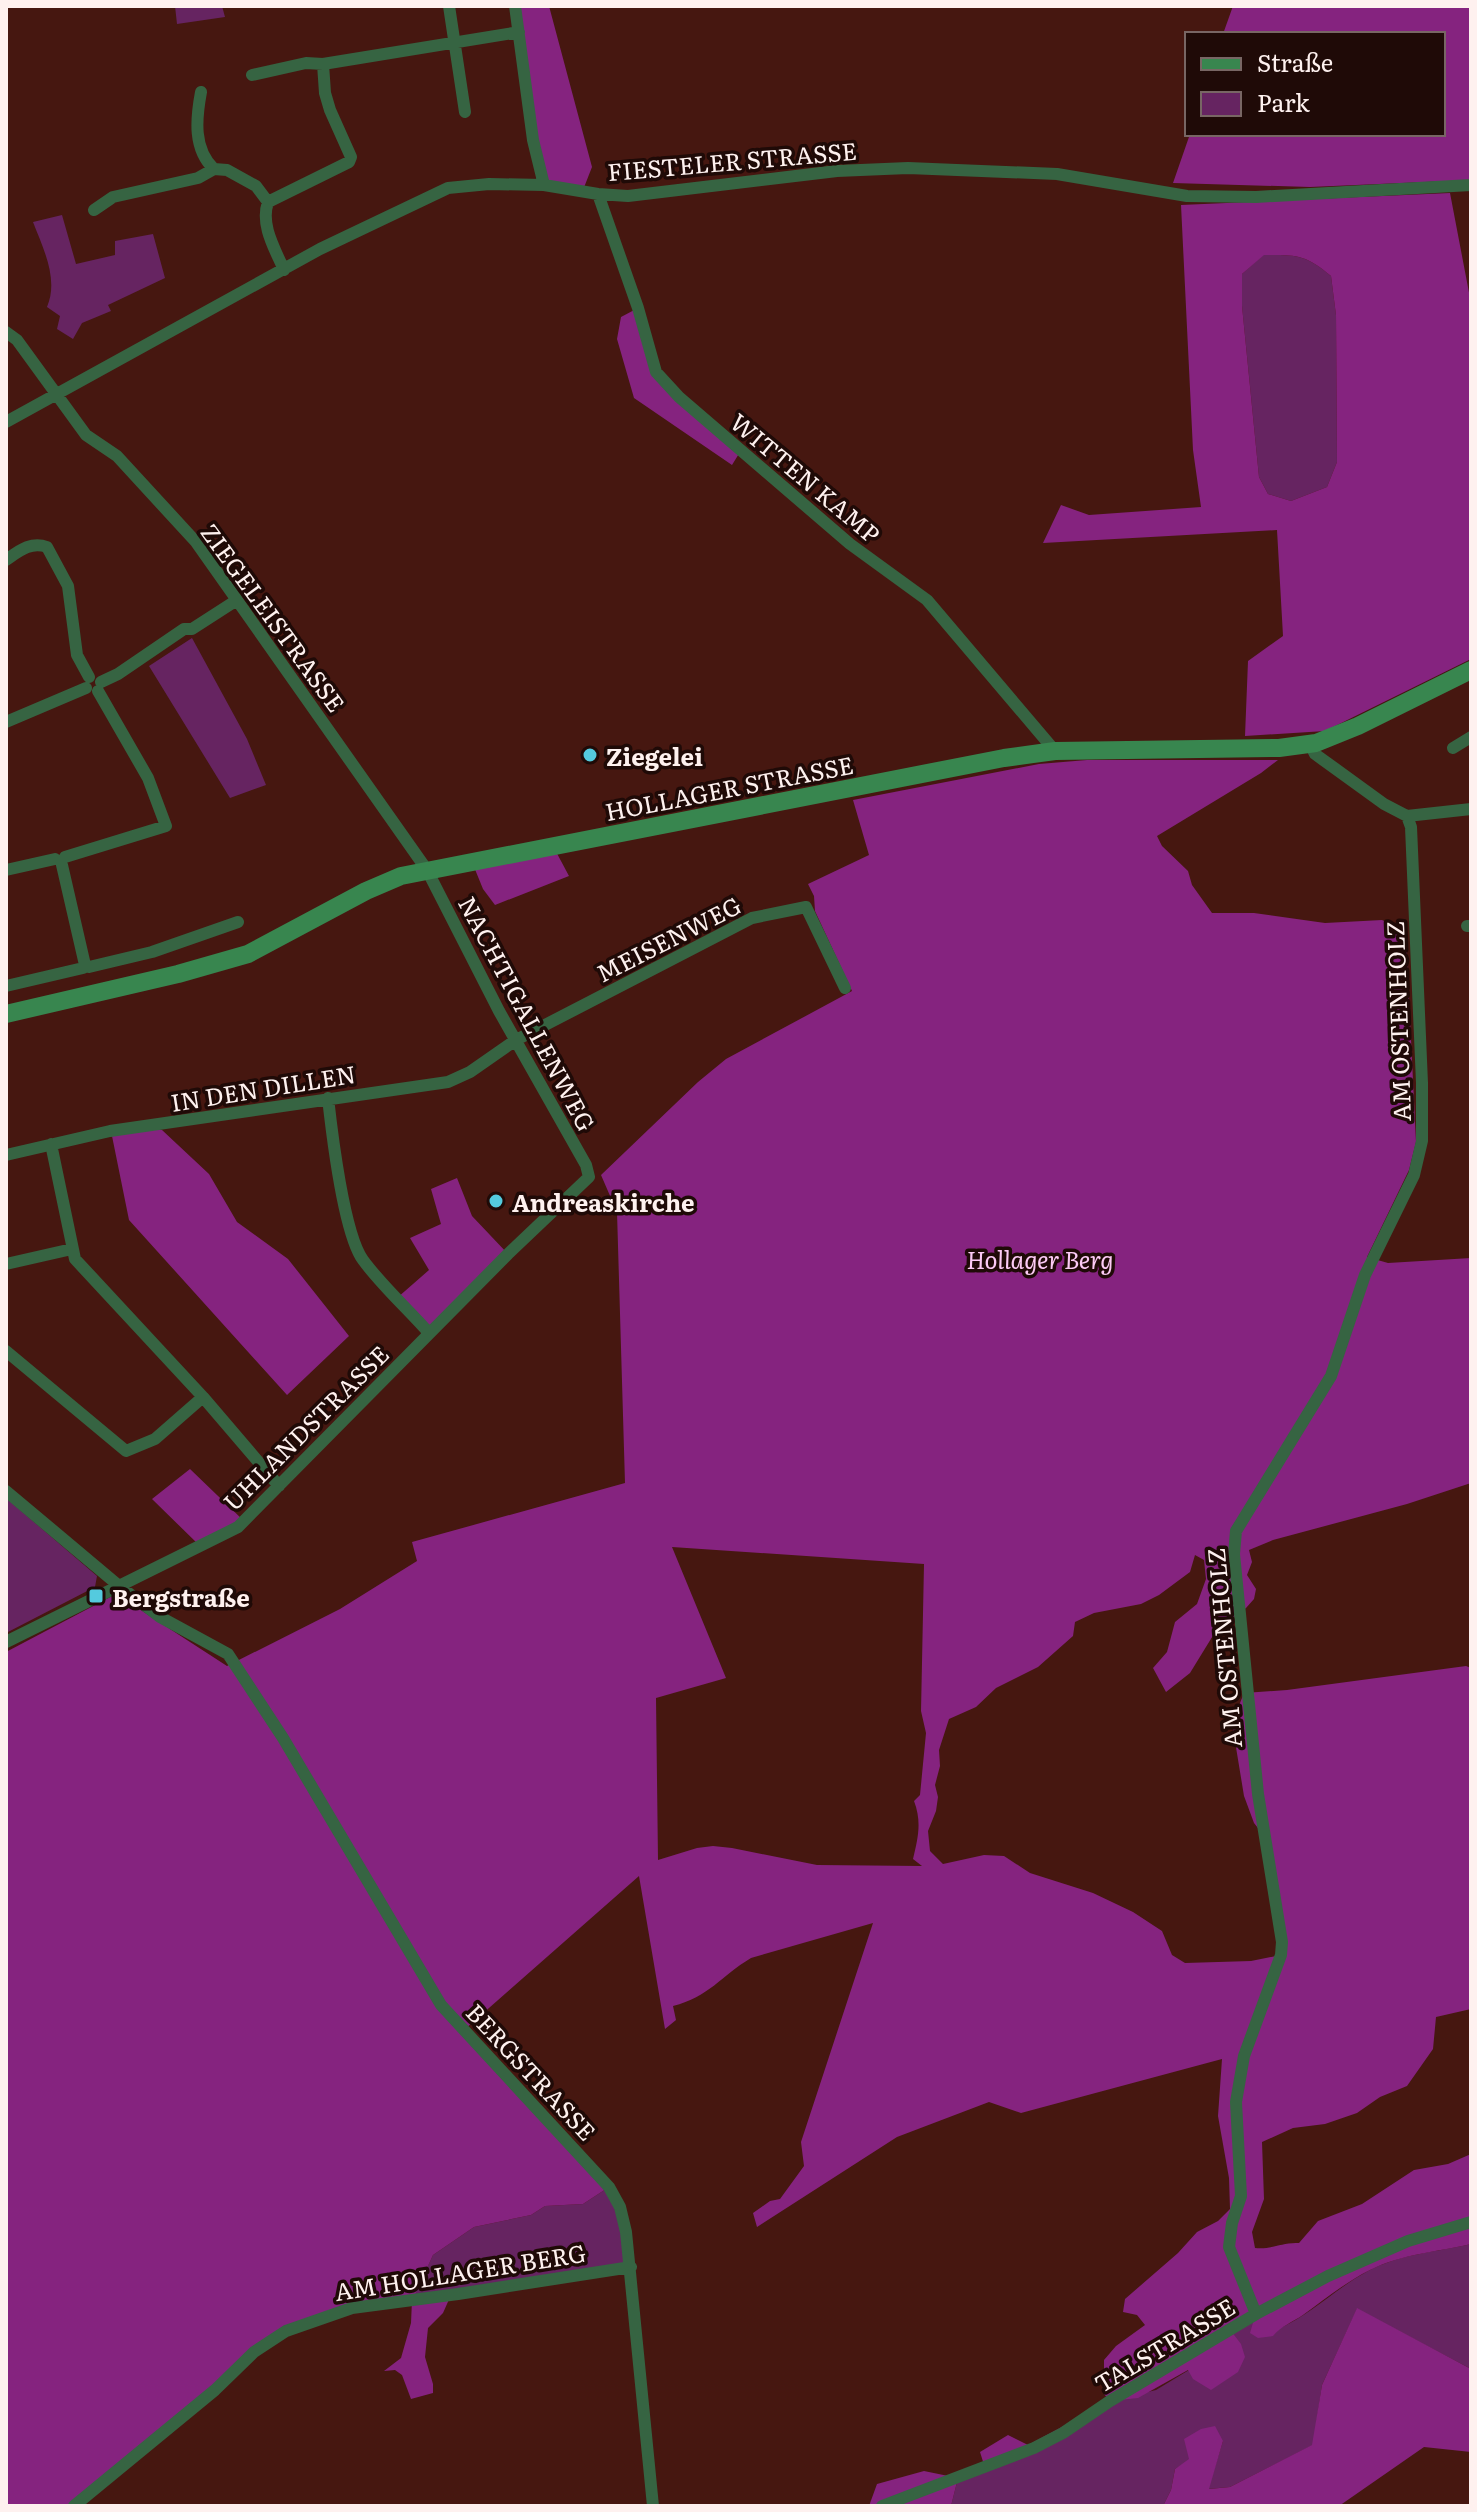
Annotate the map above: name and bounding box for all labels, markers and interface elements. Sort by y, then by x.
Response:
legend [1185,32,1445,136]
text: Straße [1257,44,1333,79]
text: Park [1257,84,1310,119]
street label: FIESTELER STRASSE [606,132,858,188]
street label: WITTEN KAMP [724,404,888,550]
street label: ZIEGELEISTRASSE [194,516,354,718]
place label: Ziegelei [606,738,703,773]
marker: Ziegelei [581,746,599,764]
street label: HOLLAGER STRASSE [602,746,856,828]
street label: MEISENWEG [589,886,747,990]
street label: NACHTIGALLENWEG [451,889,605,1137]
street label: AM OSTENHOLZ [1376,920,1418,1122]
street label: IN DEN DILLEN [168,1055,358,1119]
place label: Andreaskirche [512,1184,695,1219]
marker: Andreaskirche [487,1192,505,1210]
park label: Hollager Berg [967,1241,1113,1276]
street label: UHLANDSTRASSE [214,1336,396,1518]
street label: AM OSTENHOLZ [1197,1547,1249,1749]
place label: Bergstraße [112,1579,250,1614]
marker: Bergstraße [87,1587,105,1605]
street label: BERGSTRASSE [459,1995,605,2147]
street label: AM HOLLAGER BERG [332,2234,588,2308]
street label: TALSTRASSE [1087,2288,1241,2400]

